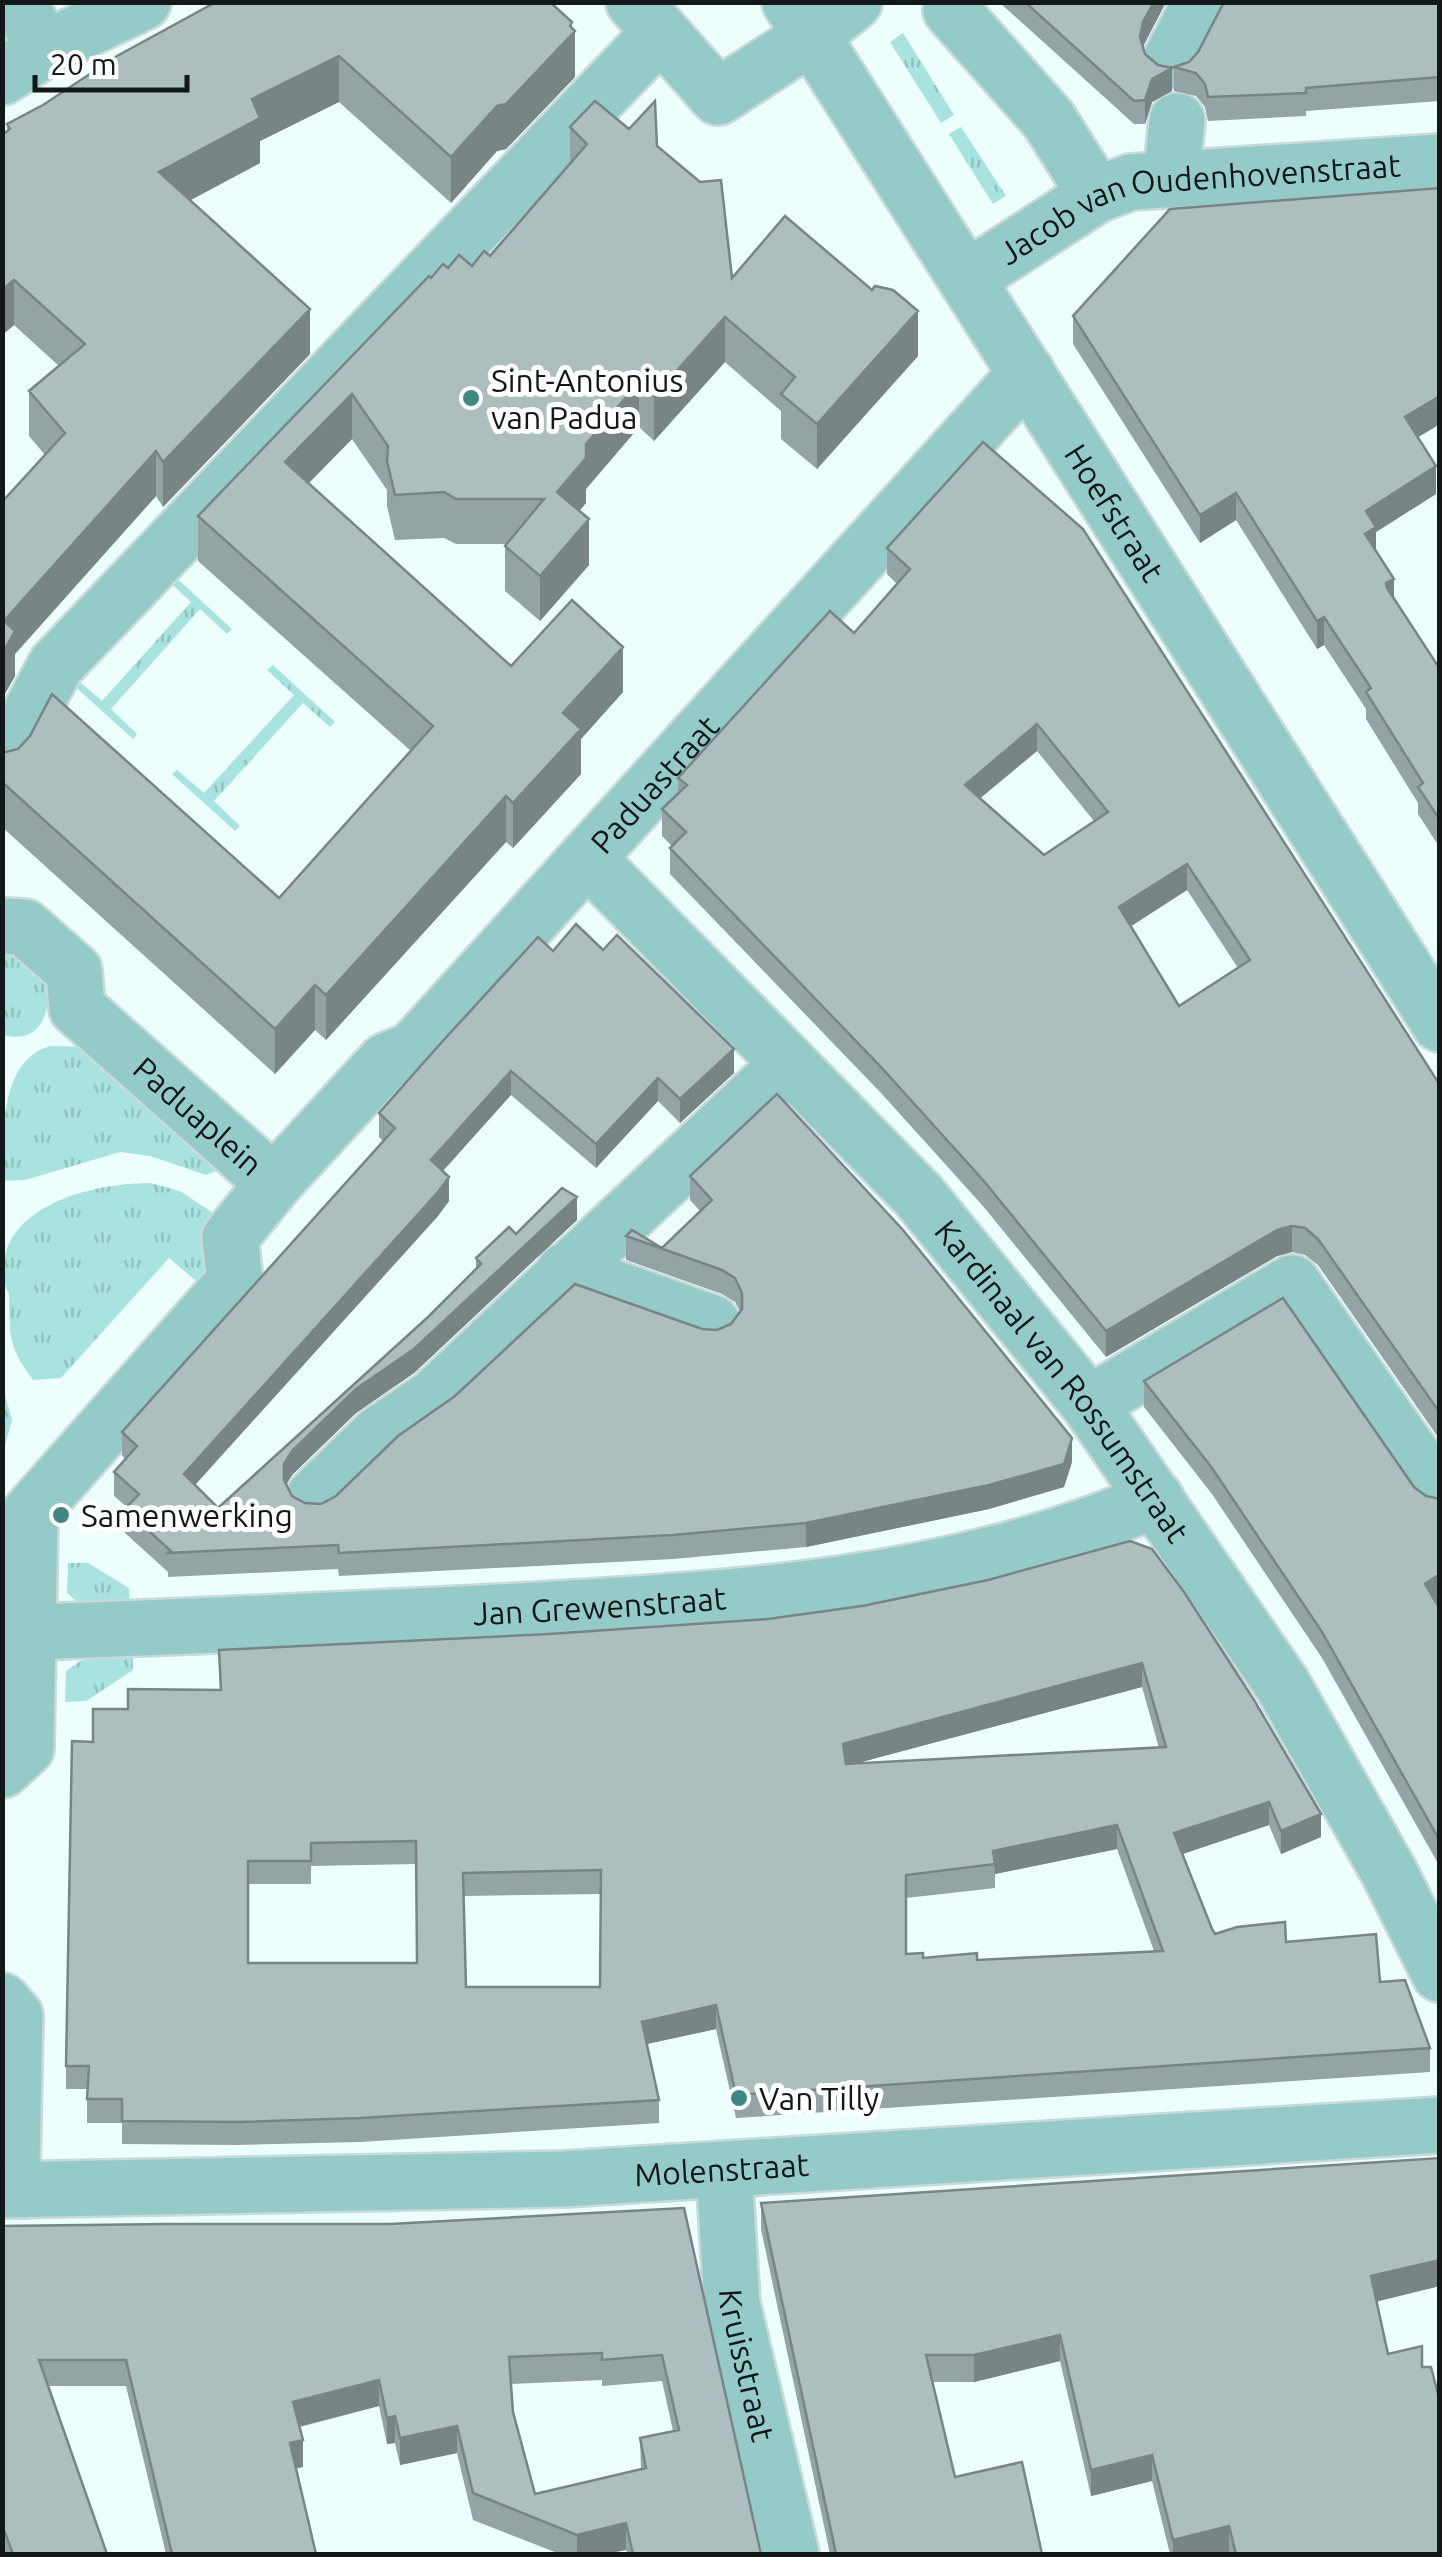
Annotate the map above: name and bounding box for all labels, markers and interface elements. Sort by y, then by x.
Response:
scale bar [35,30,188,92]
text: 20 m [50,47,117,81]
street label: Jacob van Oudenhovenstraat [992,147,1402,271]
place label: Sint-Antonius van Padua [491,362,683,435]
marker: Sint-Antonius van Padua [460,387,482,409]
street label: Hoefstraat [1058,437,1172,588]
street label: Paduastraat [583,707,726,860]
street label: Paduaplein [127,1049,270,1182]
street label: Kardinaal van Rossumstraat [928,1213,1197,1549]
place label: Samenwerking [81,1497,293,1533]
marker: Samenwerking [50,1504,72,1526]
street label: Jan Grewenstraat [472,1579,728,1631]
place label: Van Tilly [759,2080,879,2116]
marker: Van Tilly [728,2087,750,2109]
street label: Molenstraat [633,2146,810,2193]
street label: Kruisstraat [713,2288,782,2445]

